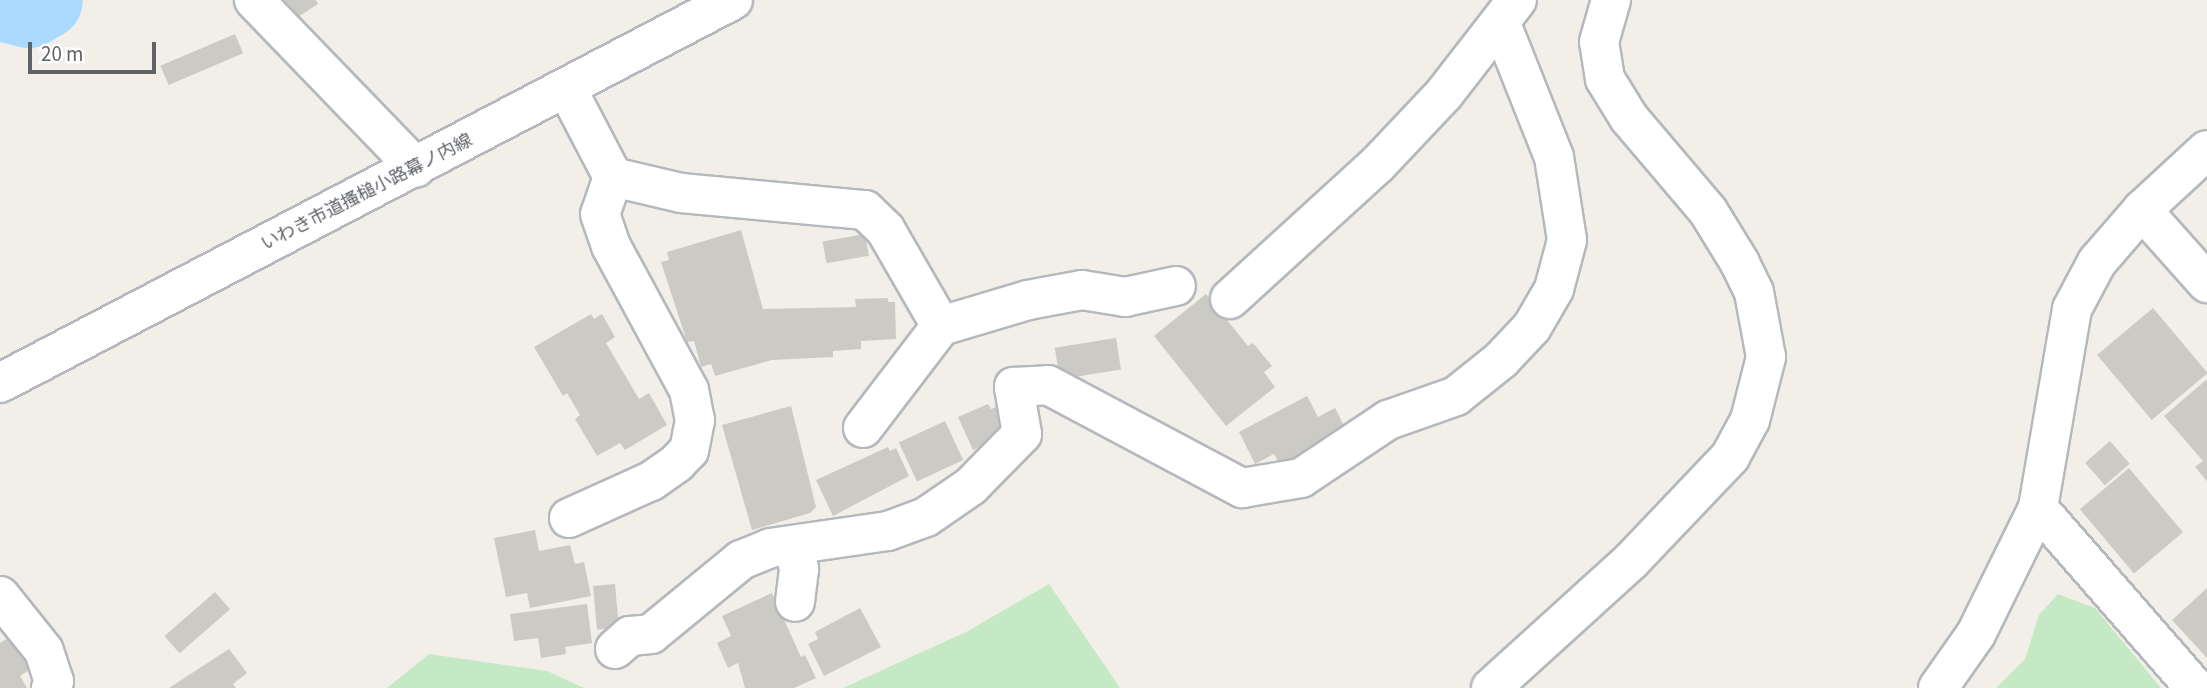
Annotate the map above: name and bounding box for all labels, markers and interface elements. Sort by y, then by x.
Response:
scale bar [32,28,159,72]
text: 20 m [41,39,83,69]
street label: いわき市道搔槌小路幕ノ内線 [258,130,476,256]

